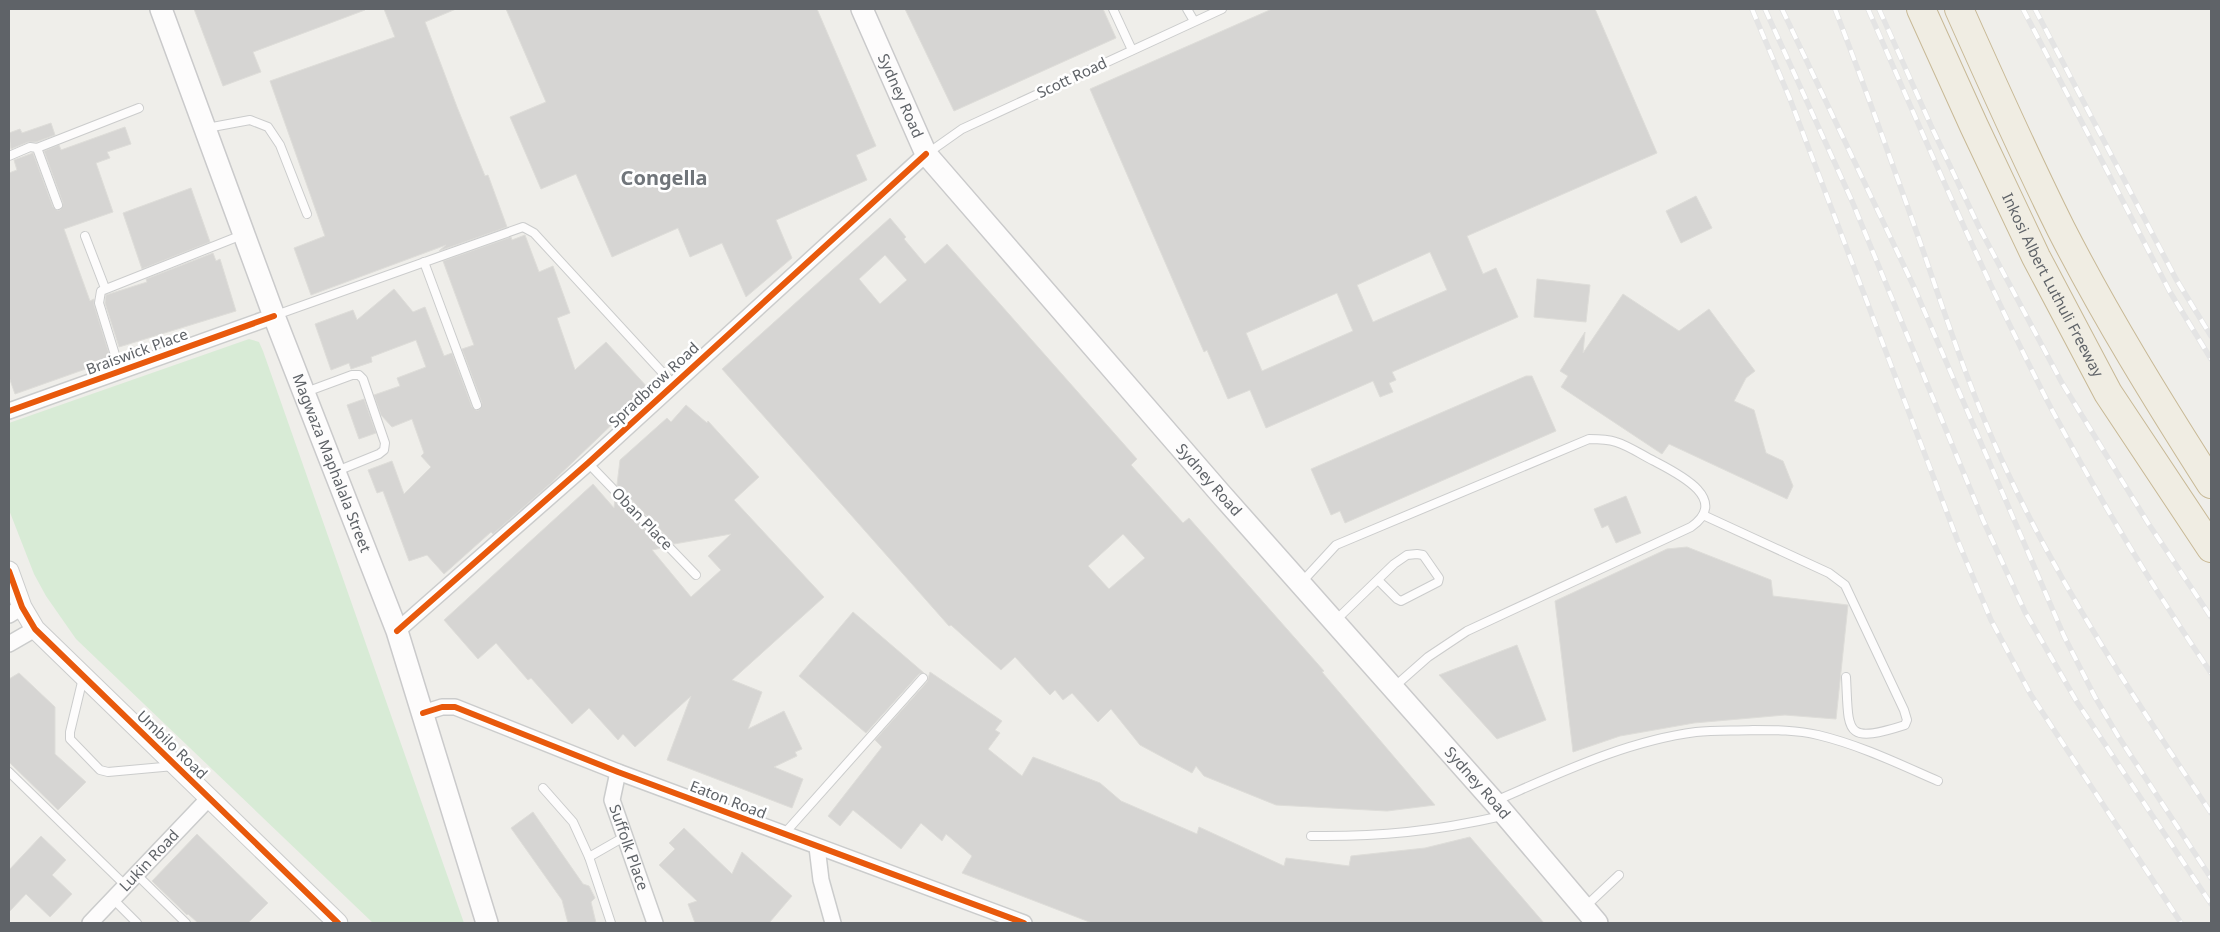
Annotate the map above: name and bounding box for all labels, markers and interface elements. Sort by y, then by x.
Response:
street label: Sydney Road [874,50,929,141]
street label: Scott Road [1033,52,1110,102]
district label: Congella [621,164,707,191]
street label: Inkosi Albert Luthuli Freeway [1998,190,2109,381]
street label: Braiswick Place [83,323,190,379]
street label: Spradbrow Road [604,337,703,431]
street label: Magwaza Maphalala Street [288,370,376,555]
street label: Sydney Road [1172,439,1247,520]
street label: Oban Place [608,483,678,554]
street label: Umbilo Road [133,705,212,783]
street label: Sydney Road [1441,742,1515,823]
street label: Eaton Road [687,775,770,823]
street label: Suffolk Place [605,802,654,893]
street label: Lukin Road [114,825,183,895]

